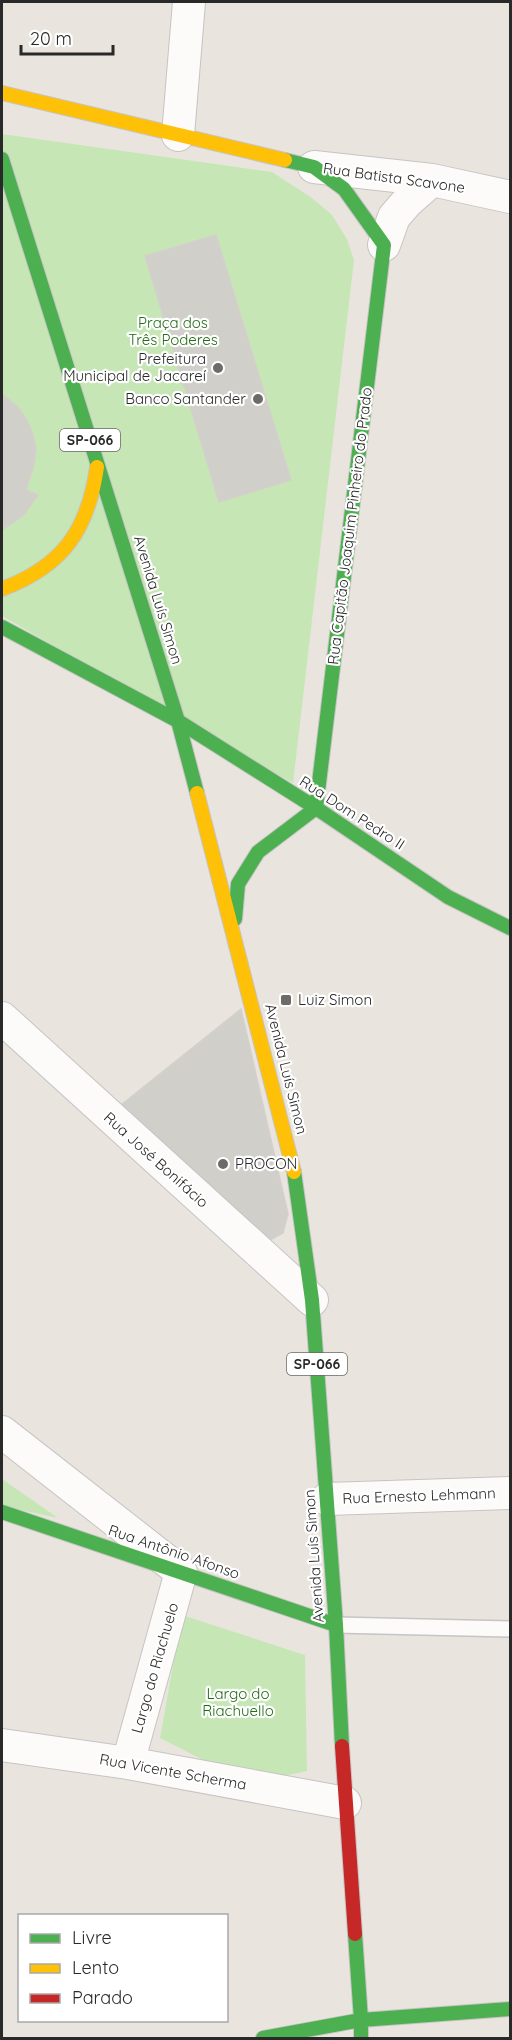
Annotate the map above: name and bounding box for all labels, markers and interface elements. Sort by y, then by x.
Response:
scale bar [21,18,112,56]
text: 20 m [30,27,72,50]
street label: Rua Batista Scavone [322,158,466,197]
park label: Praça dos Três Poderes [128,313,218,349]
place label: Prefeitura Municipal de Jacareí [63,349,207,385]
marker: Prefeitura Municipal de Jacareí [211,361,225,375]
street label: Rua Capitão Joaquim Pinheiro do Prado [323,386,376,666]
place label: Banco Santander [125,389,246,408]
marker: Banco Santander [251,392,265,406]
road number: SP-066 [60,429,120,451]
street label: Avenida Luís Simon [130,533,187,667]
street label: Rua Dom Pedro II [296,771,409,854]
place label: Luiz Simon [298,990,372,1009]
marker: Luiz Simon [279,993,293,1007]
street label: Avenida Luís Simon [261,1002,312,1136]
street label: Rua José Bonifácio [100,1108,213,1212]
place label: PROCON [235,1154,298,1173]
marker: PROCON [216,1157,230,1171]
road number: SP-066 [287,1353,347,1375]
street label: Rua Ernesto Lehmann [342,1483,496,1508]
street label: Avenida Luís Simon [299,1489,328,1623]
street label: Rua Antônio Afonso [106,1520,242,1583]
street label: Largo do Riachuelo [127,1600,182,1735]
park label: Largo do Riachuello [202,1684,274,1720]
street label: Rua Vicente Scherma [98,1749,248,1794]
legend [18,1914,228,2022]
text: Livre [72,1926,112,1949]
text: Lento [72,1956,119,1979]
text: Parado [72,1986,133,2009]

